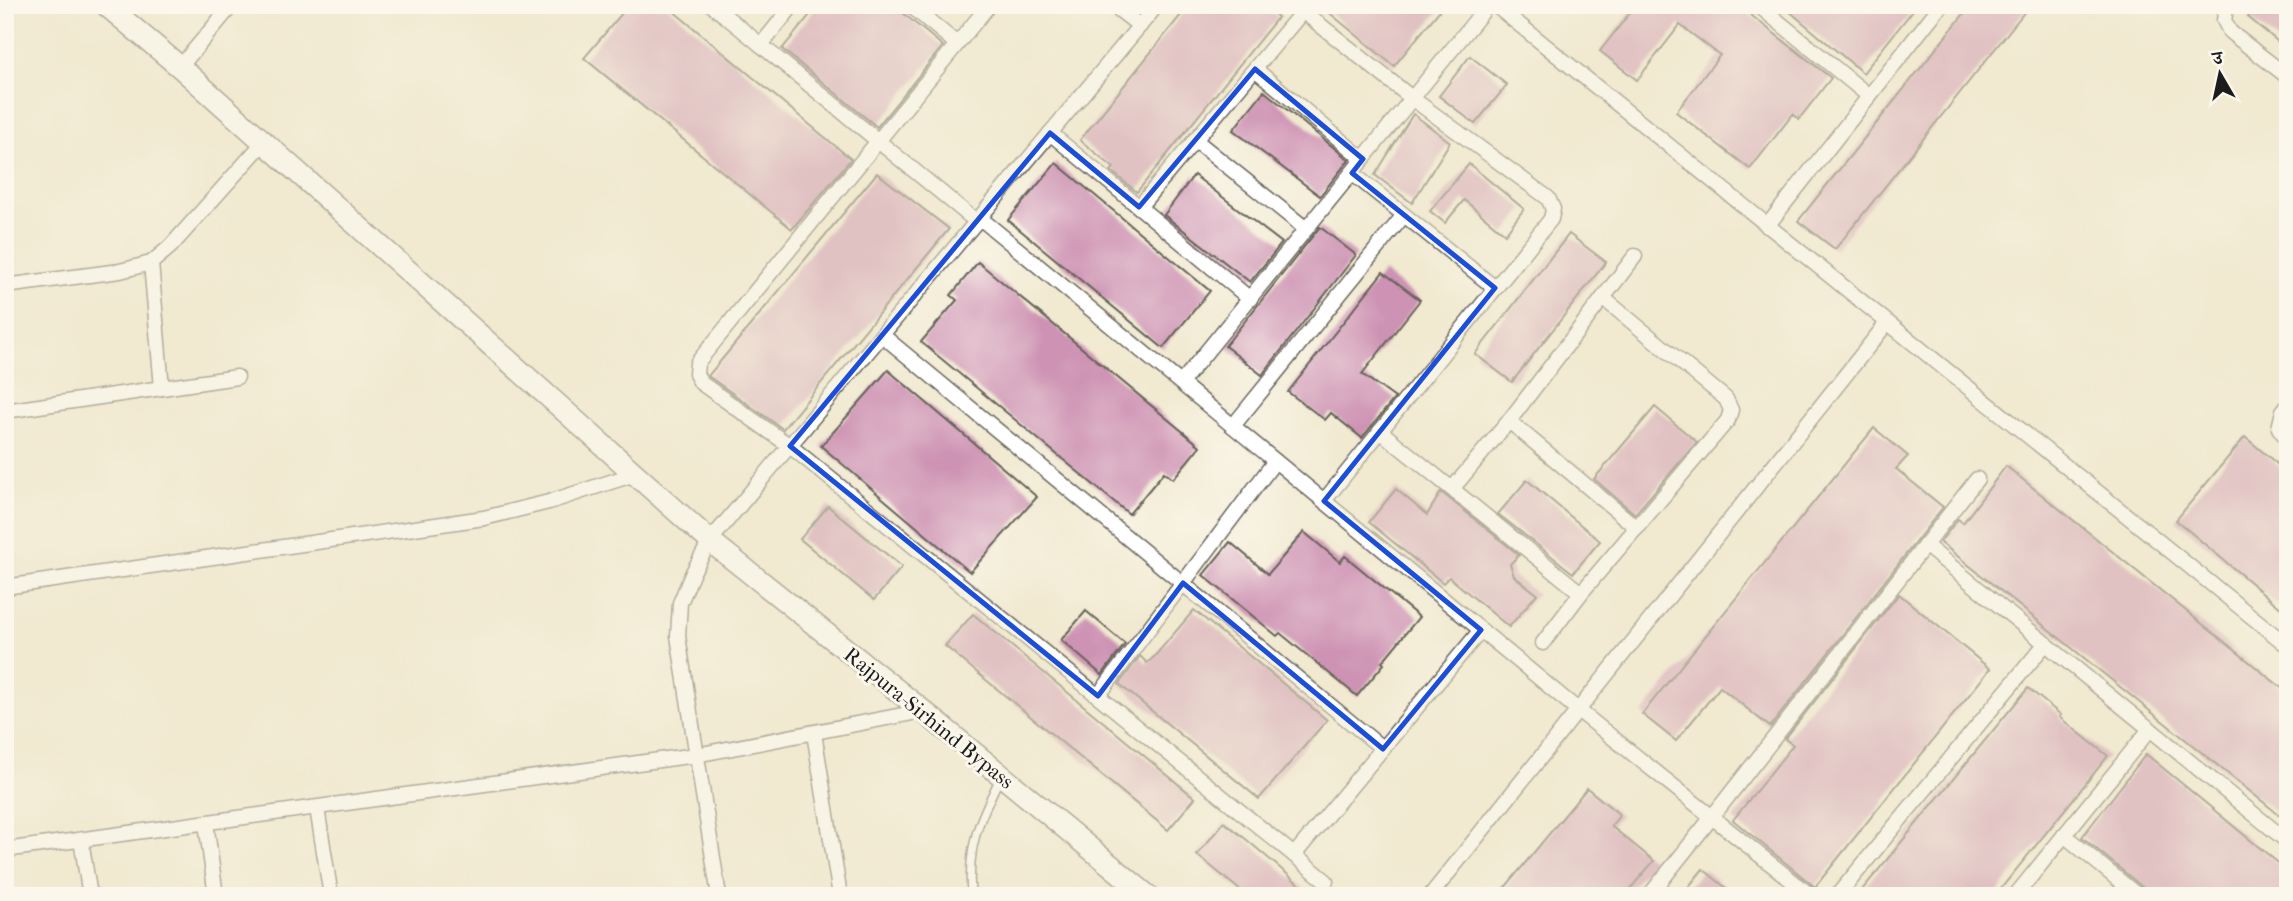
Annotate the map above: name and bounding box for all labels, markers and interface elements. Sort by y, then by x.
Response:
north arrow [2184,38,2254,108]
text: उ [2209,46,2225,70]
street label: Rajpura-Sirhind Bypass [839,642,1019,794]

